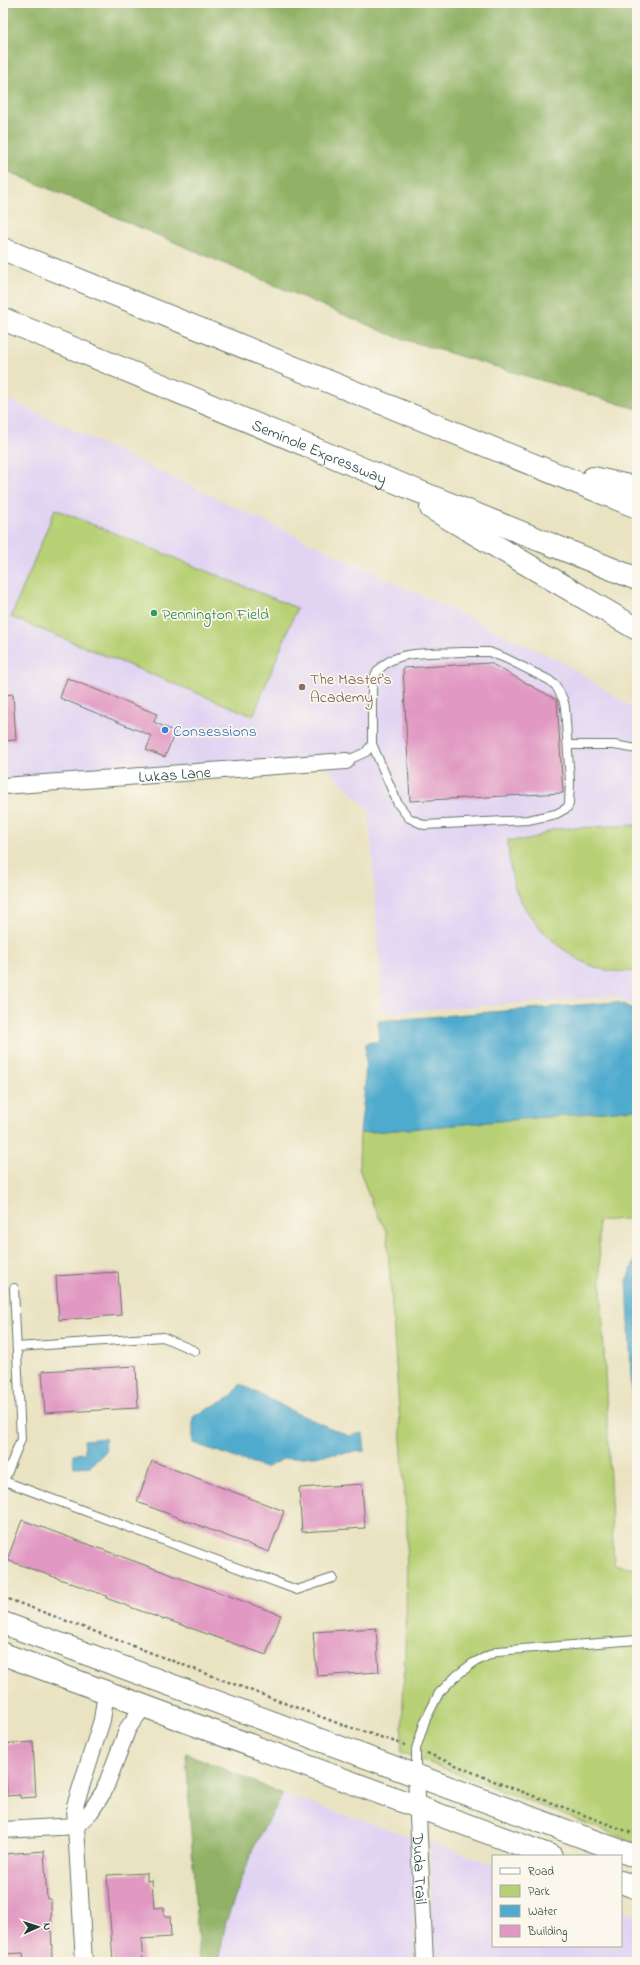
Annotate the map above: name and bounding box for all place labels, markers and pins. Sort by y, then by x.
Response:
place label: Pennington Field [162,603,269,627]
marker: Pennington Field [149,608,159,618]
place label: The Master's Academy [310,668,392,710]
marker: The Master's Academy [297,682,307,692]
place label: Consessions [173,720,257,744]
marker: Consessions [160,725,170,735]

